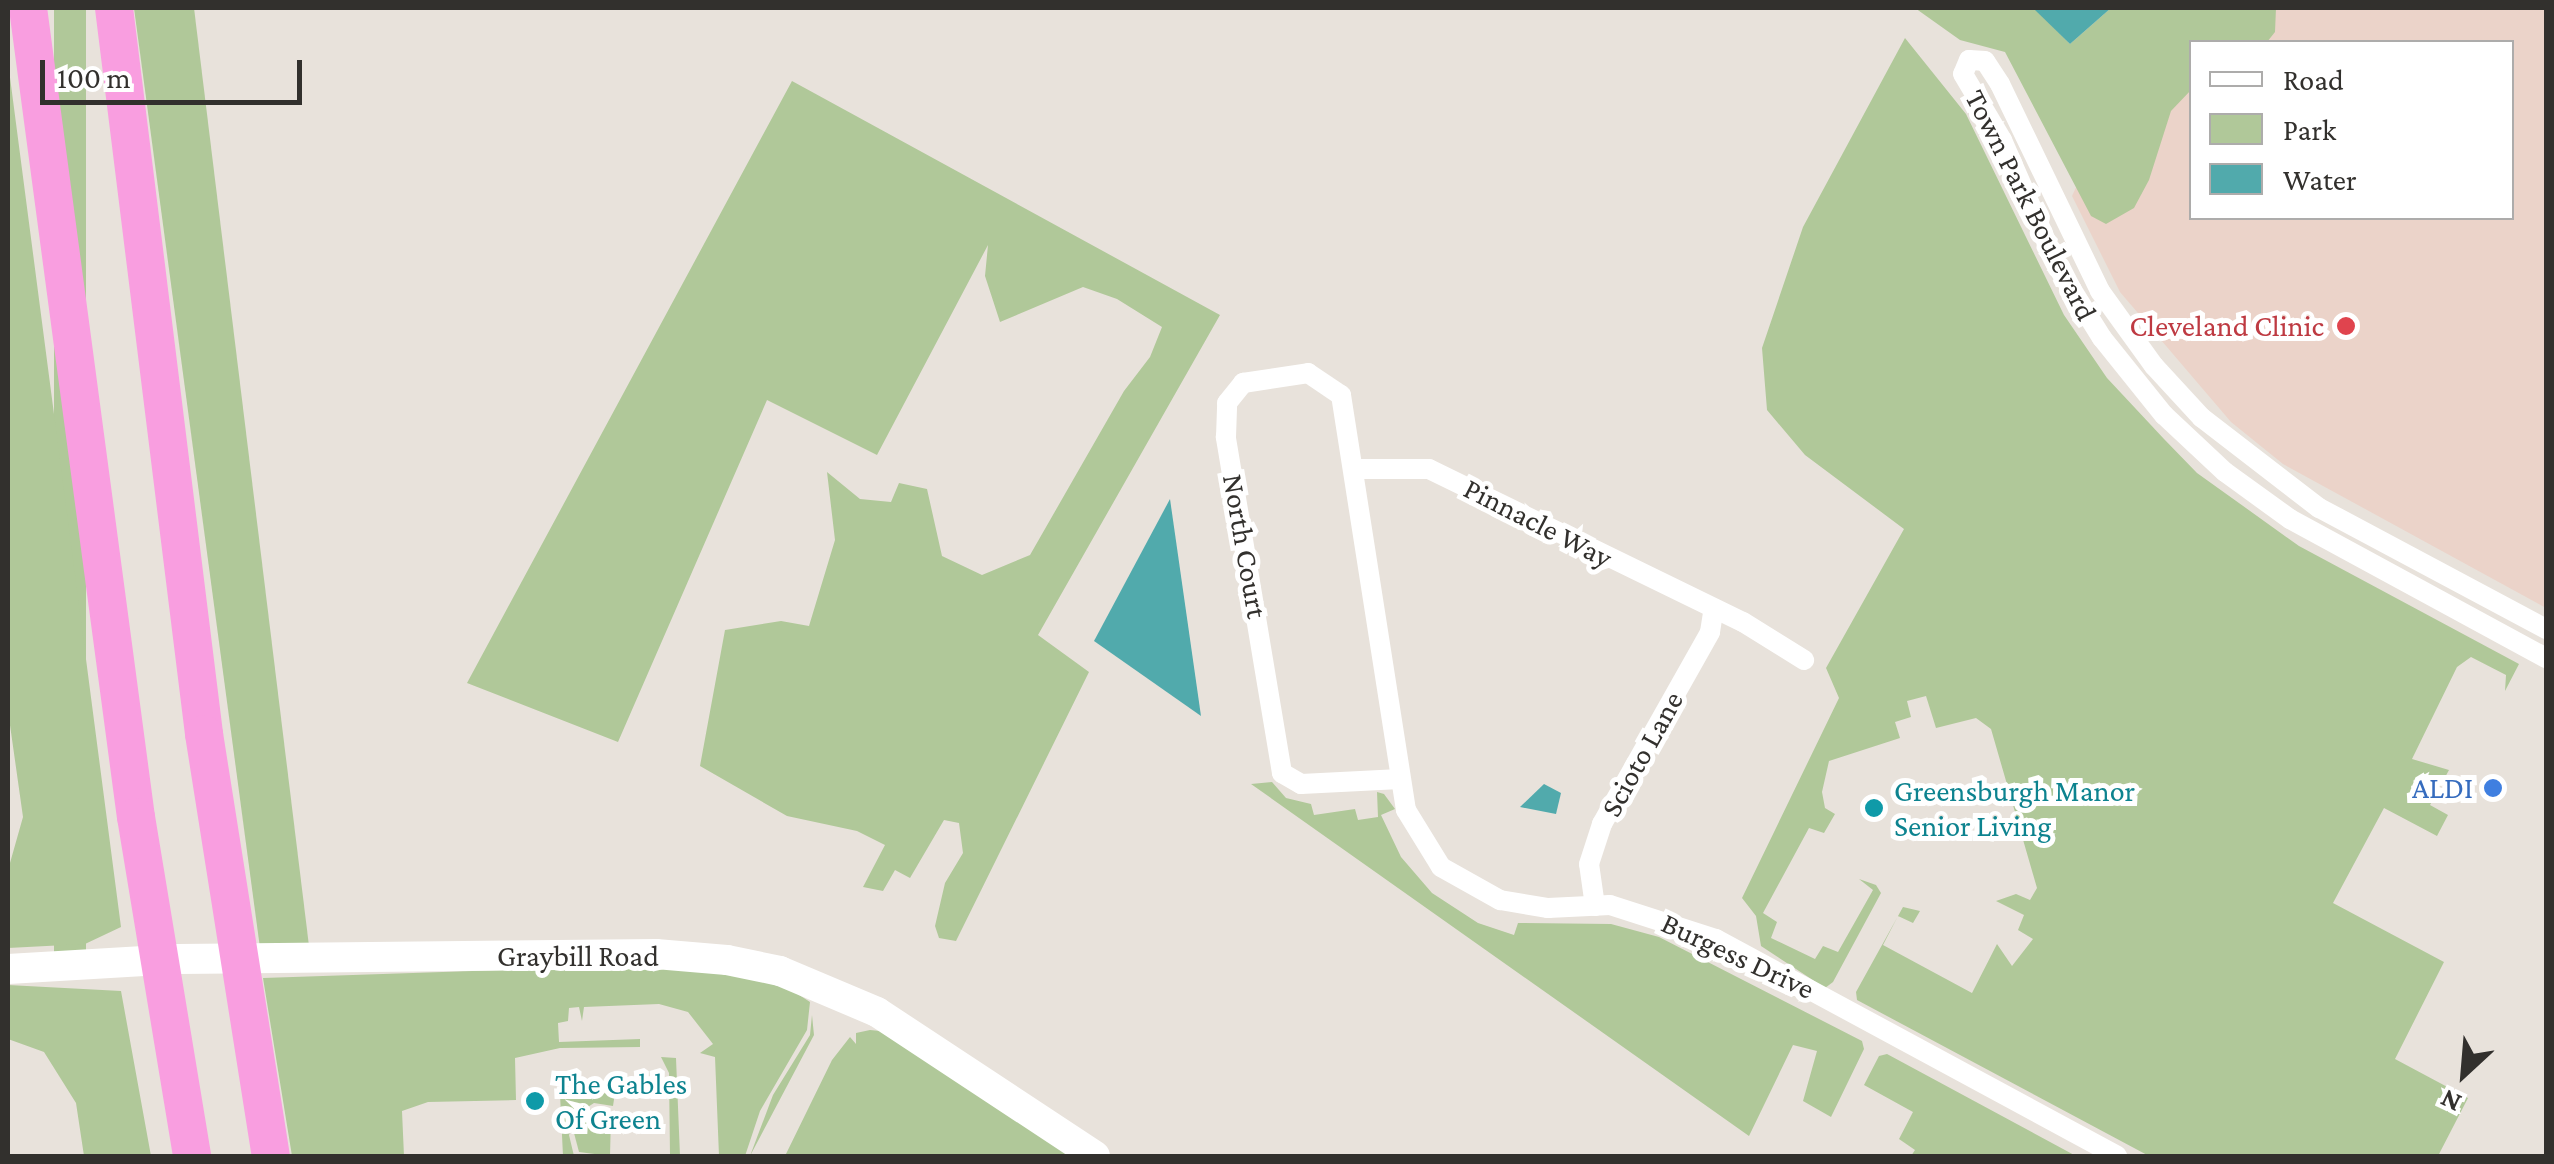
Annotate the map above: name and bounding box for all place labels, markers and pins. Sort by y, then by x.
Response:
place label: Cleveland Clinic [2129,308,2324,344]
marker: Cleveland Clinic [2333,313,2359,339]
place label: ALDI [2412,770,2473,806]
place label: Greensburgh Manor Senior Living [1894,773,2135,844]
marker: ALDI [2482,777,2504,799]
marker: Greensburgh Manor Senior Living [1863,797,1885,819]
place label: The Gables Of Green [555,1066,687,1136]
marker: The Gables Of Green [524,1090,546,1112]

